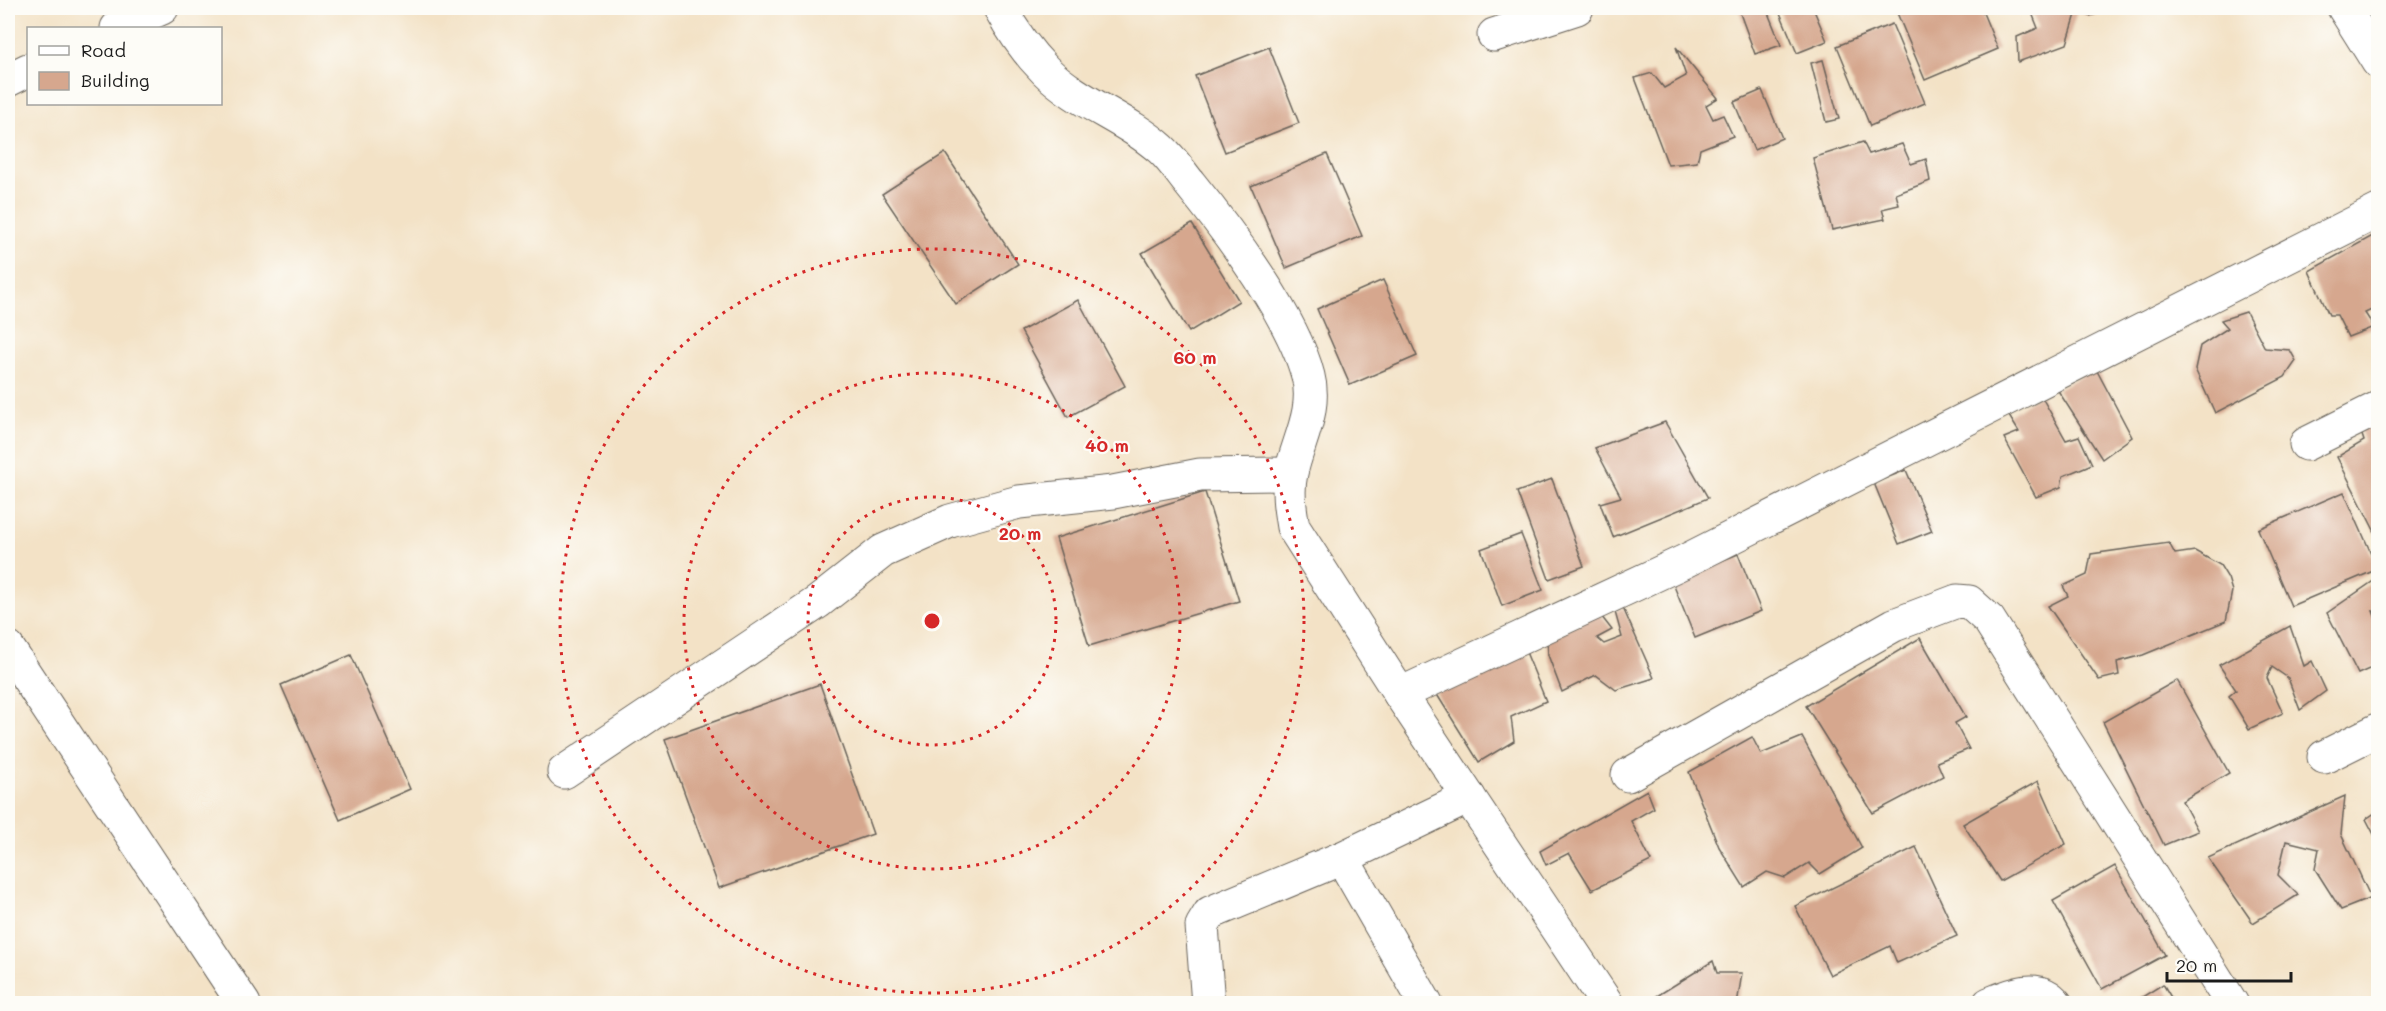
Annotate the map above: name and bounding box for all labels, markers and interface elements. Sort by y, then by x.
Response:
legend [27,27,222,105]
text: Road [81,38,126,62]
text: Building [81,68,149,92]
text: 60 m [1173,345,1217,369]
text: 40 m [1085,433,1129,457]
text: 20 m [999,521,1041,545]
centre of rings [922,611,942,631]
scale bar [2167,945,2292,983]
text: 20 m [2176,953,2217,977]

